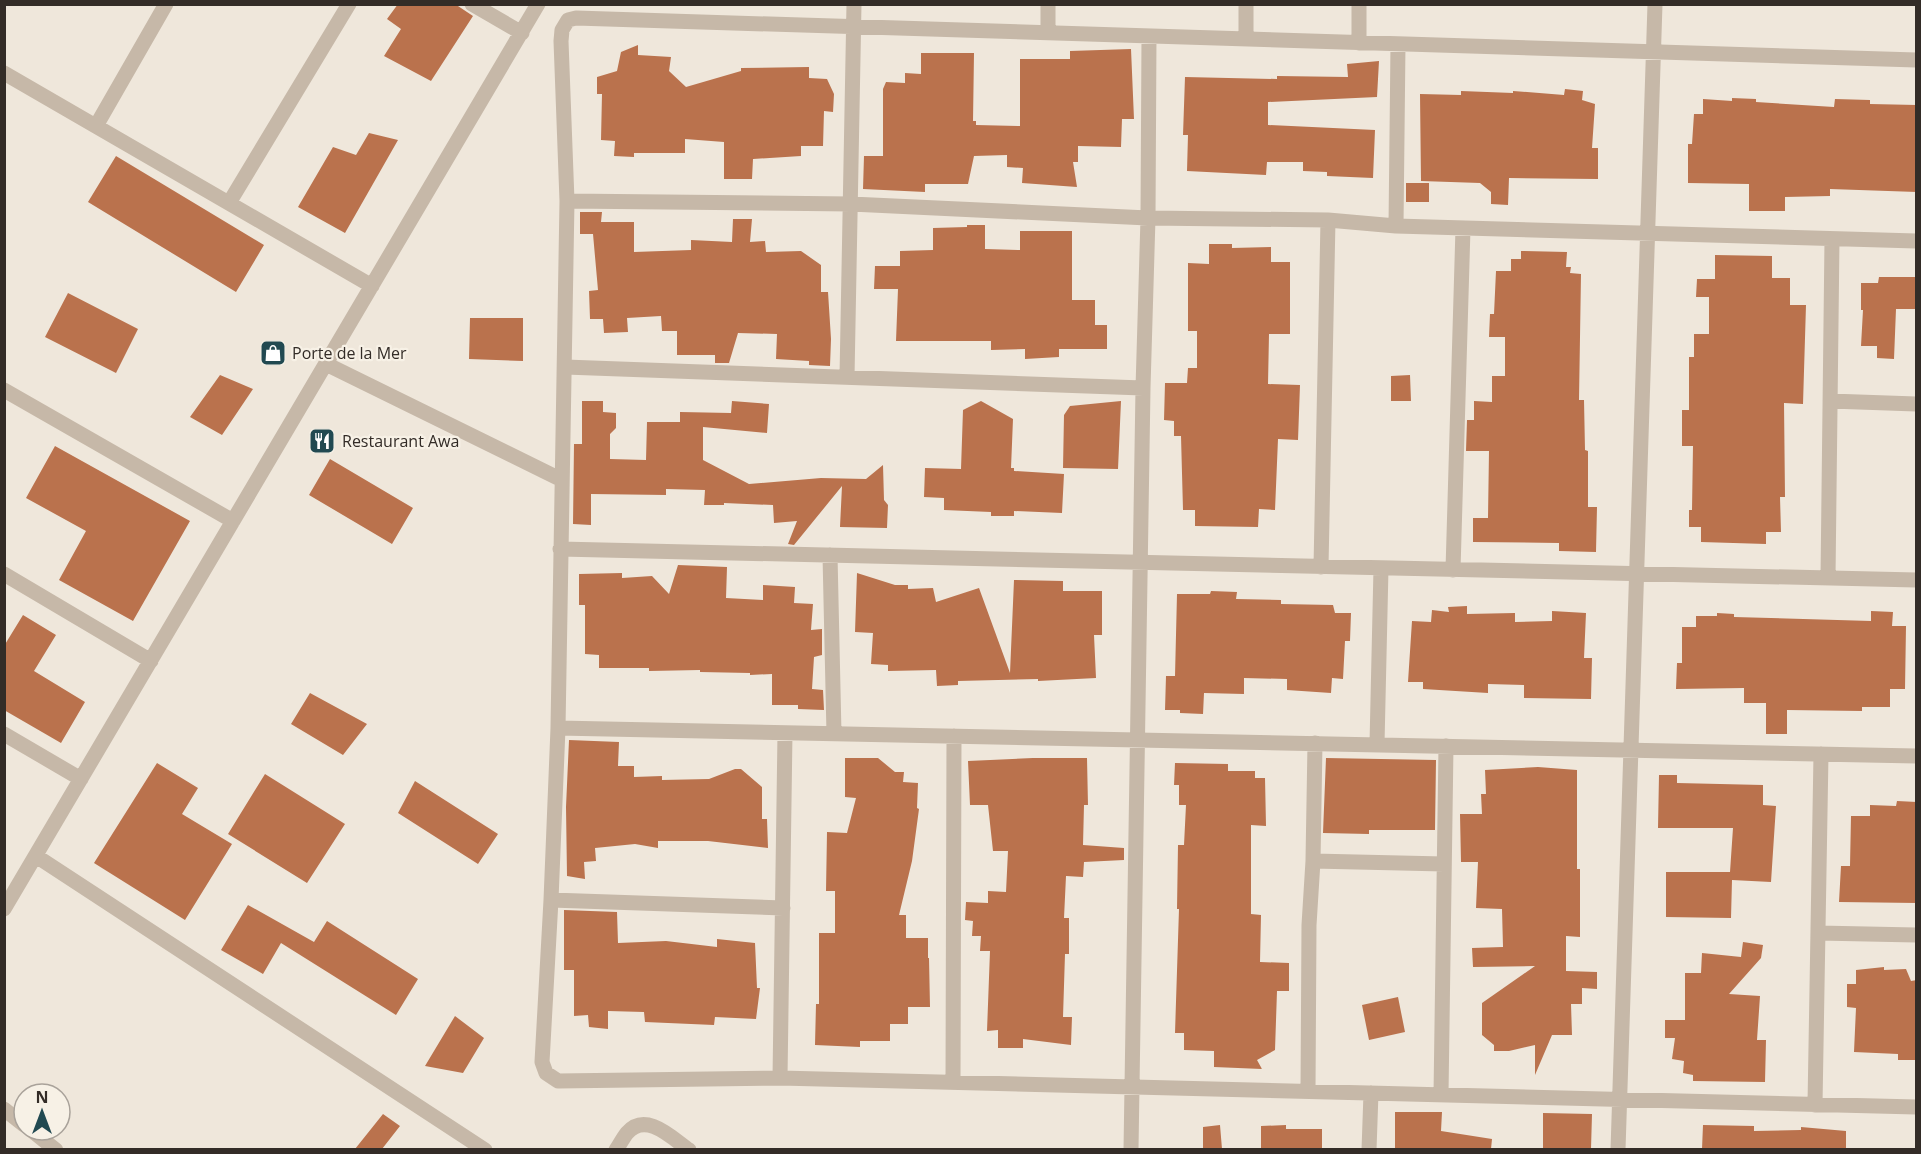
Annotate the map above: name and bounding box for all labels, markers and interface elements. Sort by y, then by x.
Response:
shop icon: Porte de la Mer [258,338,288,368]
place label: Porte de la Mer [292,342,407,364]
restaurant icon: Restaurant Awa [307,426,337,456]
place label: Restaurant Awa [342,430,459,452]
north arrow [12,1082,72,1142]
text: N [35,1086,49,1108]

